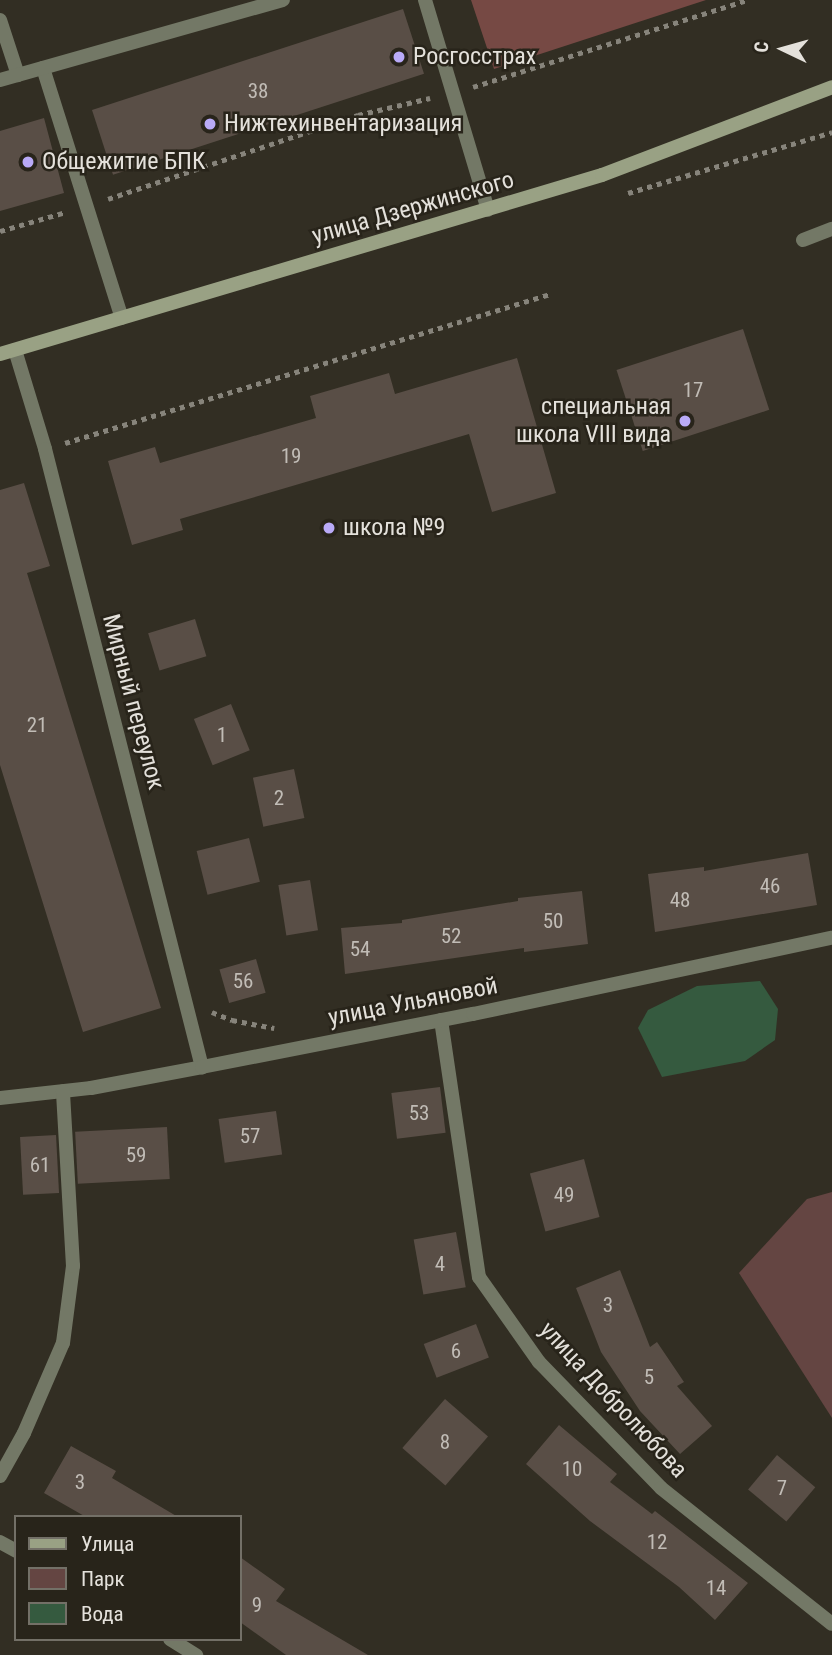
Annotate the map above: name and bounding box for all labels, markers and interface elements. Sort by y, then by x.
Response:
north arrow [748,14,818,84]
text: С [750,41,774,54]
place label: Росгосстрах [413,43,536,71]
marker: Росгосстрах [391,49,407,65]
house number: 38 [248,78,268,104]
place label: Нижтехинвентаризация [224,110,462,138]
marker: Нижтехинвентаризация [202,116,218,132]
place label: Общежитие БПК [42,148,205,176]
marker: Общежитие БПК [20,154,36,170]
street label: улица Дзержинского [309,165,517,251]
house number: 17 [683,377,703,403]
place label: специальная школа VIII вида [516,393,671,449]
marker: специальная школа VIII вида [677,413,693,429]
house number: 19 [281,443,301,469]
place label: школа №9 [343,514,445,542]
marker: школа №9 [321,520,337,536]
street label: Мирный переулок [96,611,170,793]
house number: 21 [27,712,47,738]
house number: 1 [217,722,227,748]
house number: 2 [274,785,284,811]
house number: 46 [760,873,780,899]
house number: 48 [670,887,690,913]
house number: 50 [543,908,563,934]
house number: 52 [441,923,461,949]
house number: 54 [350,936,370,962]
house number: 56 [233,968,253,994]
street label: улица Ульяновой [326,971,500,1033]
house number: 53 [409,1100,429,1126]
house number: 57 [240,1123,260,1149]
house number: 59 [126,1142,146,1168]
house number: 61 [30,1152,50,1178]
house number: 49 [554,1182,574,1208]
house number: 4 [435,1251,445,1277]
house number: 3 [603,1292,613,1318]
street label: улица Добролюбова [533,1316,693,1484]
house number: 6 [451,1338,461,1364]
house number: 5 [644,1364,654,1390]
house number: 8 [440,1429,450,1455]
house number: 10 [562,1456,582,1482]
house number: 3 [75,1469,85,1495]
house number: 7 [777,1475,787,1501]
legend [14,1515,242,1641]
house number: 12 [647,1529,667,1555]
text: Улица [81,1532,134,1556]
text: Парк [81,1567,125,1591]
house number: 14 [706,1575,726,1601]
house number: 9 [252,1592,262,1618]
text: Вода [81,1602,124,1626]

